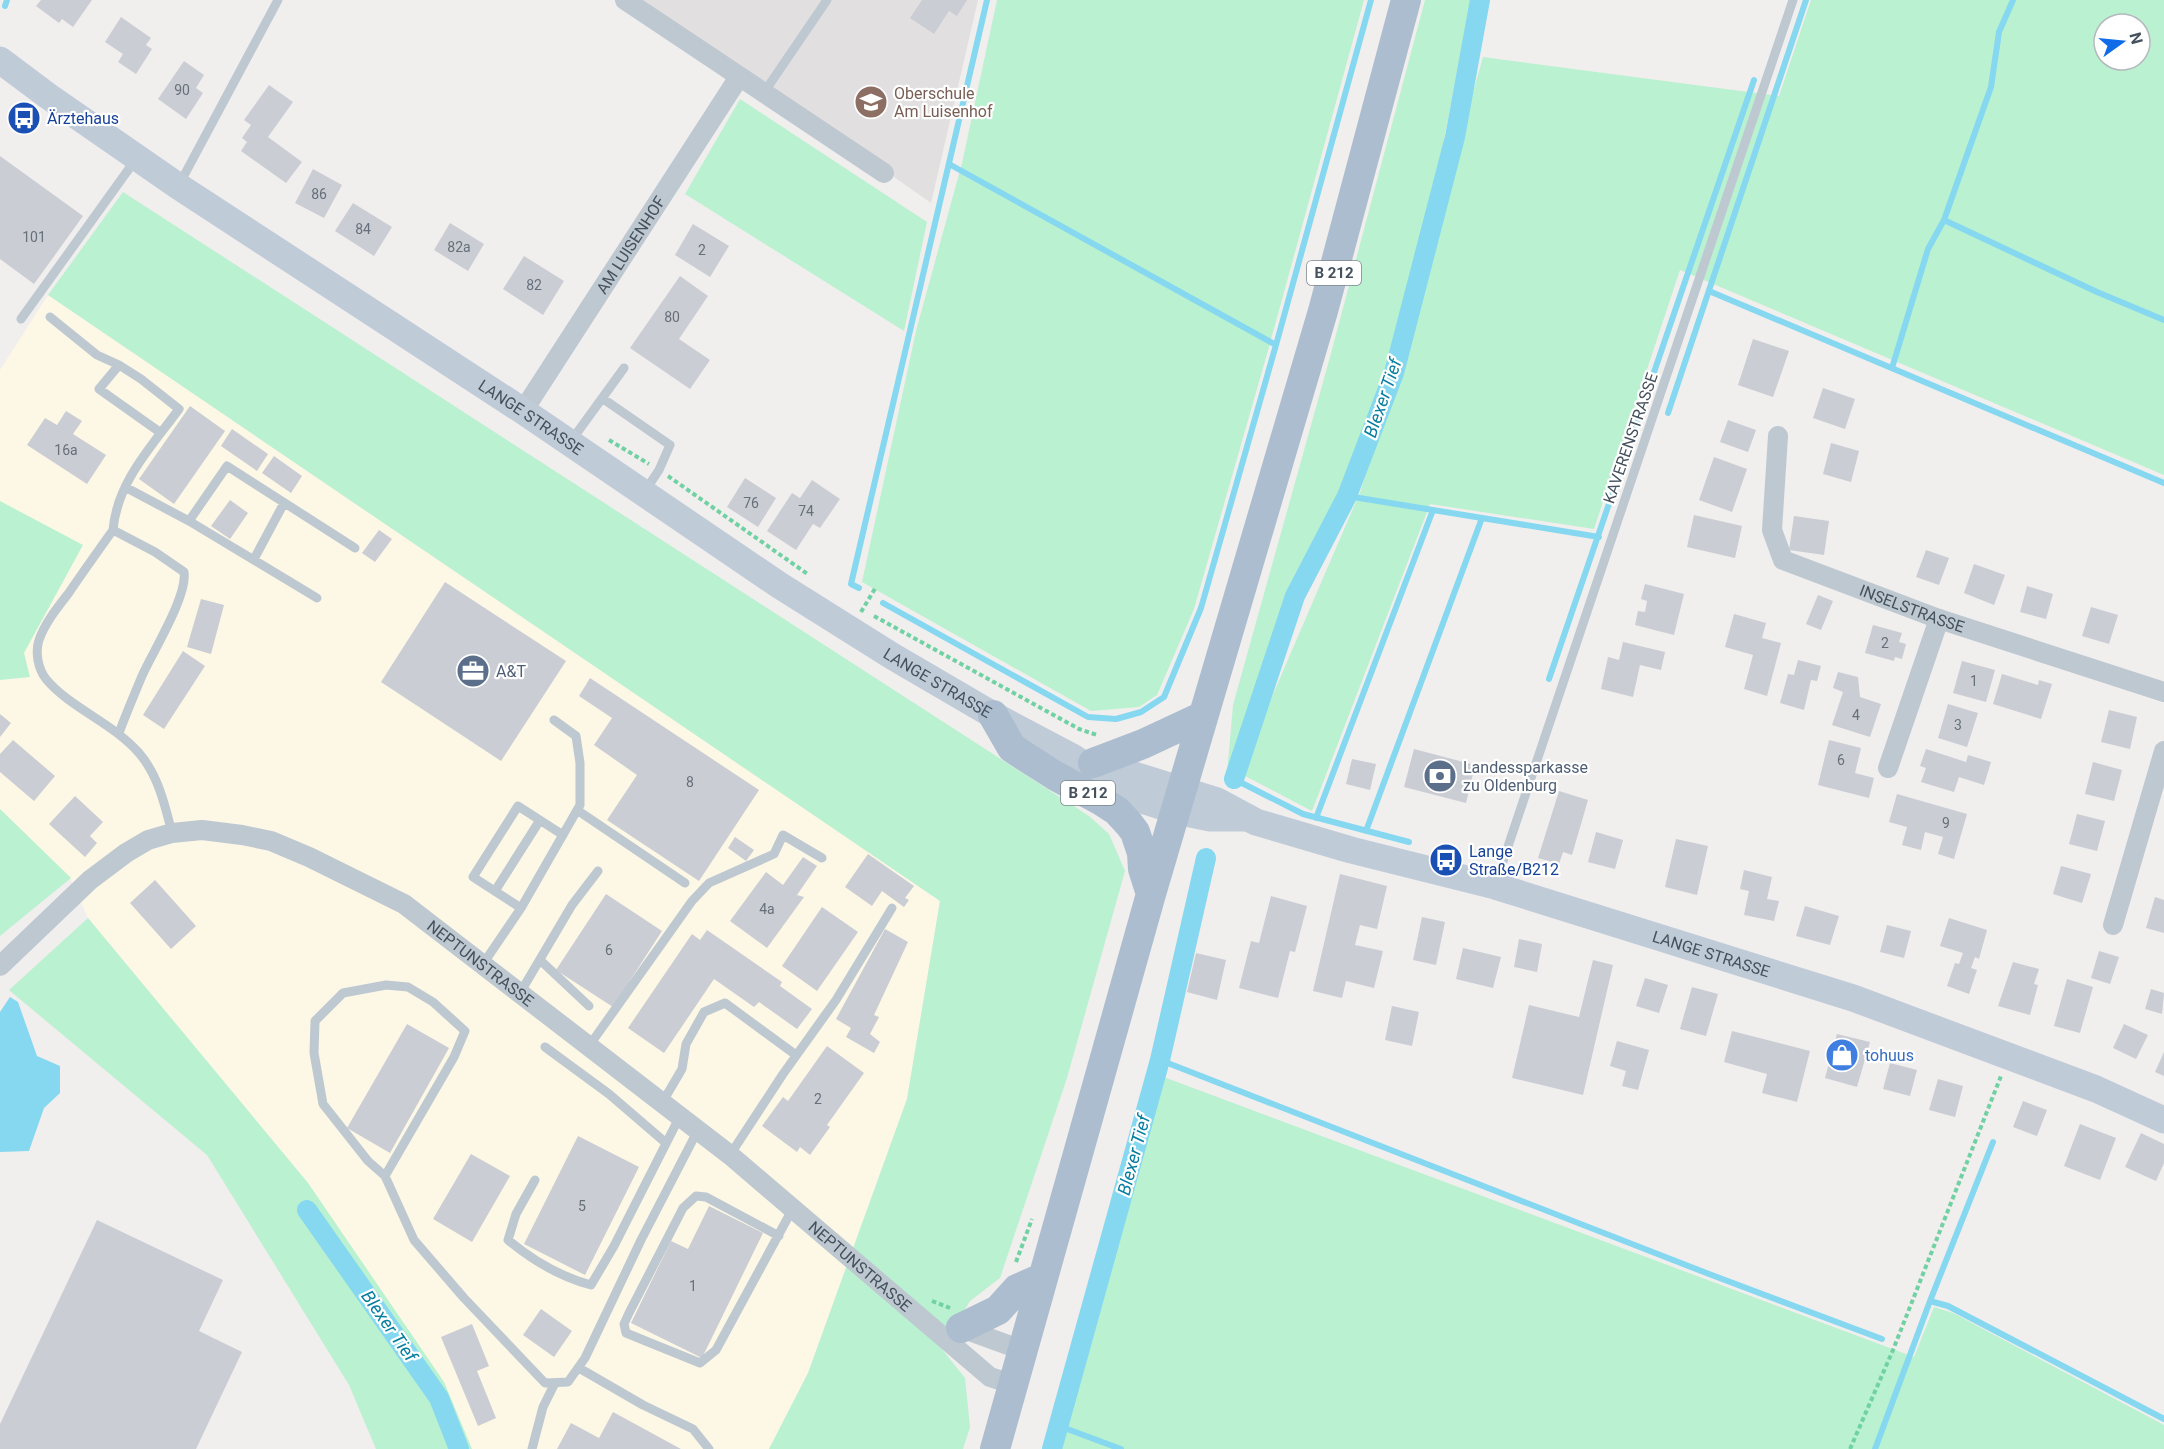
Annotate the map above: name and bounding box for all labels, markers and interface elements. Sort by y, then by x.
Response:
north arrow [2092,12,2152,72]
text: N [2125,30,2147,46]
house number: 90 [174,82,190,98]
school or university icon: Oberschule Am Luisenhof [853,84,889,120]
place label: Oberschule Am Luisenhof [894,84,993,121]
bus stop icon: Ärztehaus [6,100,42,136]
place label: Ärztehaus [47,109,119,128]
house number: 86 [311,186,327,202]
street label: AM LUISENHOF [592,192,670,297]
house number: 84 [355,221,371,237]
house number: 101 [22,229,46,245]
house number: 82a [447,239,471,255]
house number: 2 [698,242,706,258]
road number: B 212 [1307,261,1361,285]
house number: 82 [526,277,542,293]
house number: 80 [664,309,680,325]
water label: Blexer Tief [1359,354,1406,440]
street label: KAVERENSTRASSE [1599,370,1662,506]
street label: LANGE STRASSE [475,376,587,459]
house number: 16a [54,442,78,458]
house number: 76 [743,495,759,511]
house number: 74 [798,503,814,519]
street label: INSELSTRASSE [1857,581,1967,637]
house number: 2 [1881,635,1889,651]
street label: LANGE STRASSE [880,644,995,722]
office icon: A&T [455,653,491,689]
place label: A&T [496,662,526,681]
house number: 1 [1970,673,1978,689]
house number: 4 [1852,707,1860,723]
house number: 3 [1954,717,1962,733]
house number: 6 [1837,752,1845,768]
bank icon: Landessparkasse zu Oldenburg [1422,758,1458,794]
place label: Landessparkasse zu Oldenburg [1463,758,1588,795]
house number: 8 [686,774,694,790]
road number: B 212 [1061,781,1115,805]
house number: 9 [1942,815,1950,831]
bus stop icon: Lange Straße/B212 [1428,842,1464,878]
place label: Lange Straße/B212 [1469,842,1559,879]
house number: 4a [759,901,775,917]
street label: NEPTUNSTRASSE [423,916,537,1010]
street label: LANGE STRASSE [1650,927,1772,981]
house number: 6 [605,942,613,958]
shop icon: tohuus [1824,1037,1860,1073]
place label: tohuus [1865,1046,1914,1065]
house number: 2 [814,1091,822,1107]
water label: Blexer Tief [1113,1111,1155,1197]
house number: 5 [578,1198,586,1214]
street label: NEPTUNSTRASSE [805,1217,915,1316]
house number: 1 [689,1278,697,1294]
water label: Blexer Tief [357,1286,423,1367]

